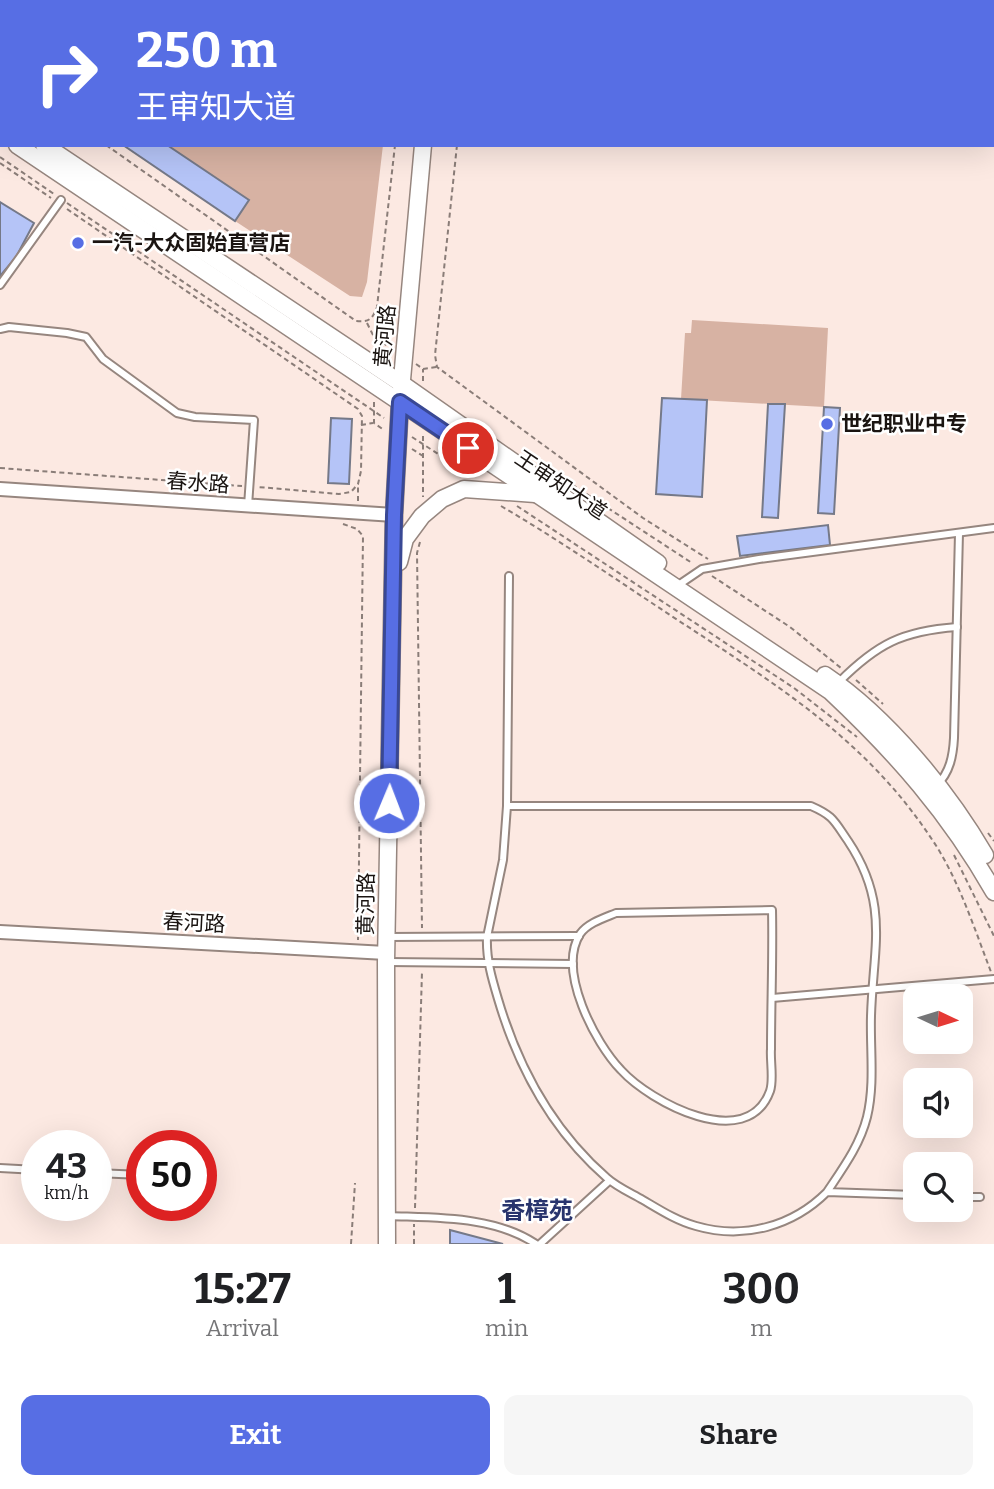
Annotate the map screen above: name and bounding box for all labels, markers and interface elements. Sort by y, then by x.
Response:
text: 250 m [136,21,277,80]
icon: right [21,28,112,119]
text: 王审知大道 [136,88,296,126]
place label: 一汽-大众固始直营店 [92,230,290,256]
marker: 一汽-大众固始直营店 [70,235,86,251]
street label: 黄河路 [369,303,401,369]
place label: 世纪职业中专 [841,411,967,437]
marker: 世纪职业中专 [819,416,835,432]
pin [438,418,498,478]
icon: arrive [449,429,487,467]
street label: 王审知大道 [510,445,612,525]
street label: 春水路 [166,468,230,498]
position arrow [352,766,426,840]
street label: 黄河路 [352,872,380,936]
street label: 春河路 [162,908,226,938]
north arrow [903,984,973,1054]
map controls [903,984,973,1222]
button: sound [903,1068,973,1138]
speed limit sign: 50 [126,1130,217,1221]
text: 43 [46,1145,87,1187]
button: search [903,1152,973,1222]
text: km/h [44,1182,89,1204]
district label: 香樟苑 [501,1197,573,1225]
text: 15:27 [194,1264,291,1314]
text: 1 [498,1264,516,1314]
text: 300 [722,1264,800,1314]
text: Arrival [206,1314,279,1342]
text: min [485,1314,528,1342]
text: m [750,1314,772,1342]
button: Exit [21,1395,490,1475]
button: Share [504,1395,973,1475]

